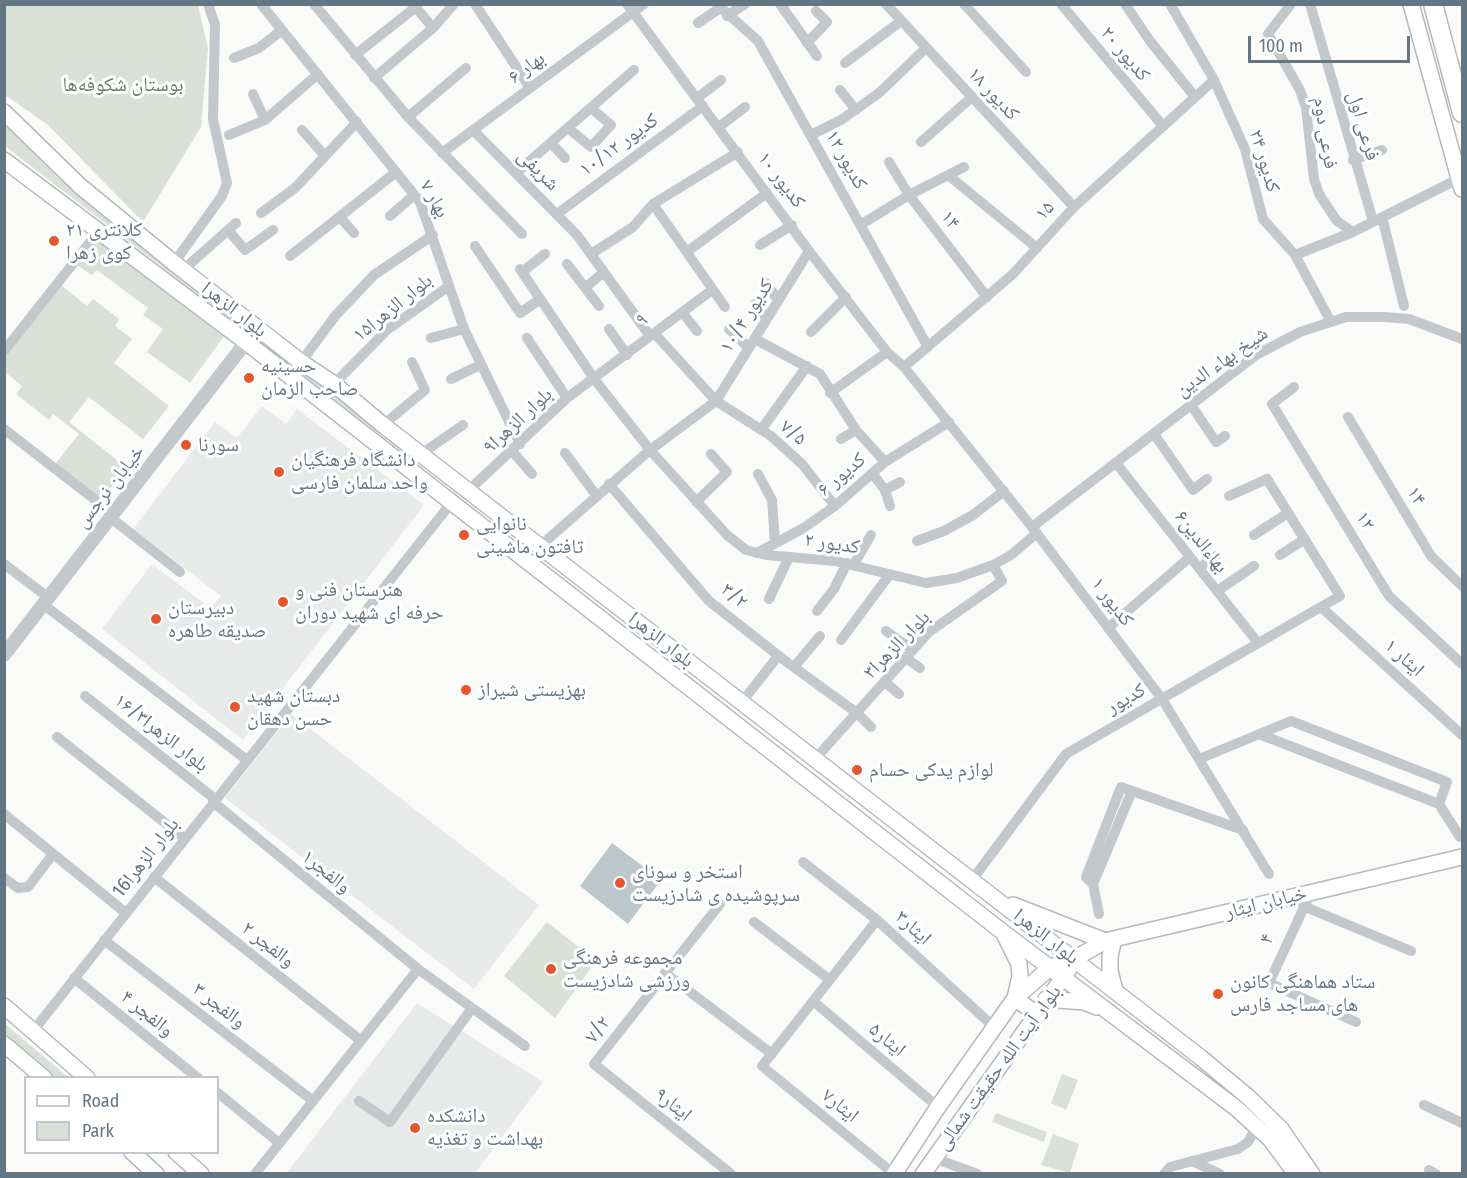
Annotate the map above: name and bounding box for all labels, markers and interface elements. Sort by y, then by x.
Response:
street label: کدیور ۲۰ [1095,22,1155,86]
scale bar [1251,24,1413,62]
text: 100 m [1259,35,1303,57]
street label: بهار ۶ [504,47,550,89]
street label: کدیور ۱۸ [962,62,1024,126]
park label: بوستان شکوفه‌ها [62,73,184,97]
street label: فرعی اول [1342,89,1384,163]
street label: فرعی دوم [1307,95,1343,171]
street label: کدیور ۱۰/۱۲ [575,108,663,182]
street label: کدیور ۱۲ [820,126,872,194]
street label: کدیور ۲۴ [1243,127,1285,195]
street label: شریفی [512,144,564,196]
street label: کدیور ۱۰ [752,147,810,213]
street label: بهار ۷ [414,176,454,222]
street label: ۱۵ [1030,196,1060,226]
street label: ۱۴ [935,206,965,234]
place label: کلانتری ۲۱ کوی زهرا [66,218,142,265]
marker: کلانتری ۲۱ کوی زهرا [47,234,61,248]
street label: بلوار الزهرا۱۵ [349,269,437,347]
street label: کدیور ۱۰/۴ [715,275,779,357]
street label: بلوار الزهرا [196,277,272,343]
street label: ۹ [631,308,653,332]
street label: شیخ بهاء الدین [1171,321,1273,403]
place label: حسینیه صاحب الزمان [261,354,359,401]
marker: حسینیه صاحب الزمان [242,371,256,385]
street label: بلوار الزهرا۹ [478,383,558,459]
street label: ۷/۵ [775,415,811,451]
place label: سورنا [198,433,239,457]
marker: سورنا [179,438,193,452]
street label: خیابان نرجس [70,441,150,533]
place label: دانشگاه فرهنگیان واحد سلمان فارسی [291,448,428,495]
street label: کدیور ۶ [813,448,871,502]
marker: دانشگاه فرهنگیان واحد سلمان فارسی [272,465,286,479]
street label: ۱۴ [1401,482,1431,510]
street label: ۶بهاءالدين [1169,506,1233,578]
street label: ۱۲ [1350,507,1380,535]
place label: نانوایی تافتون ماشینی [476,512,583,559]
marker: نانوایی تافتون ماشینی [457,528,471,542]
street label: ۲ کدیور [803,528,861,560]
street label: کدیور ۱ [1086,573,1138,631]
place label: هنرستان فنی و حرفه ای شهید دوران [295,578,444,625]
street label: ۳/۲ [716,578,752,614]
marker: هنرستان فنی و حرفه ای شهید دوران [276,595,290,609]
place label: دبیرستان صدیقه طاهره [168,596,266,643]
street label: بلوار الزهرا۳ [858,606,936,684]
street label: بلوار الزهرا [623,607,699,673]
marker: دبیرستان صدیقه طاهره [149,612,163,626]
street label: ایثار ۱ [1379,634,1429,682]
place label: بهزیستی شیراز [478,678,586,702]
street label: کدیور [1102,678,1150,720]
marker: بهزیستی شیراز [459,683,473,697]
place label: دبستان شهید حسن دهقان [247,684,340,731]
street label: بلوار الزهرا۱۶/۳ [109,689,213,777]
marker: دبستان شهید حسن دهقان [228,700,242,714]
place label: لوازم یدکی حسام [869,758,993,782]
marker: لوازم یدکی حسام [850,763,864,777]
street label: 16بلوار الزهرا [107,813,185,903]
street label: والفجر۱ [297,845,355,899]
place label: استخر و سونای سرپوشیده ی شادزیست [632,860,800,907]
marker: استخر و سونای سرپوشیده ی شادزیست [613,876,627,890]
street label: خیابان ایثار [1223,881,1309,925]
street label: بلوار الزهرا [1008,904,1084,970]
street label: ایثار۳ [890,906,936,950]
street label: والفجر ۲ [237,917,299,973]
street label: ۴ [1254,930,1280,948]
place label: مجموعه فرهنگی ورزشی شادزیست [563,946,690,993]
marker: مجموعه فرهنگی ورزشی شادزیست [544,962,558,976]
place label: ستاد هماهنگی کانون های مساجد فارس [1230,970,1375,1017]
street label: والفجر ۳ [188,978,250,1034]
street label: بلوار آیت الله حقیقت شمالی [931,981,1067,1155]
street label: والفجر ۴ [116,985,178,1043]
marker: ستاد هماهنگی کانون های مساجد فارس [1211,987,1225,1001]
street label: ۷/۲ [580,1012,616,1048]
street label: ایثار۵ [864,1018,910,1062]
legend [24,1076,219,1154]
street label: ایثار۹ [650,1083,696,1127]
street label: ایثار۷ [817,1084,863,1128]
text: Road [82,1090,119,1112]
place label: دانشکده بهداشت و تغذیه [427,1104,543,1151]
text: Park [82,1120,114,1142]
marker: دانشکده بهداشت و تغذیه [408,1121,422,1135]

